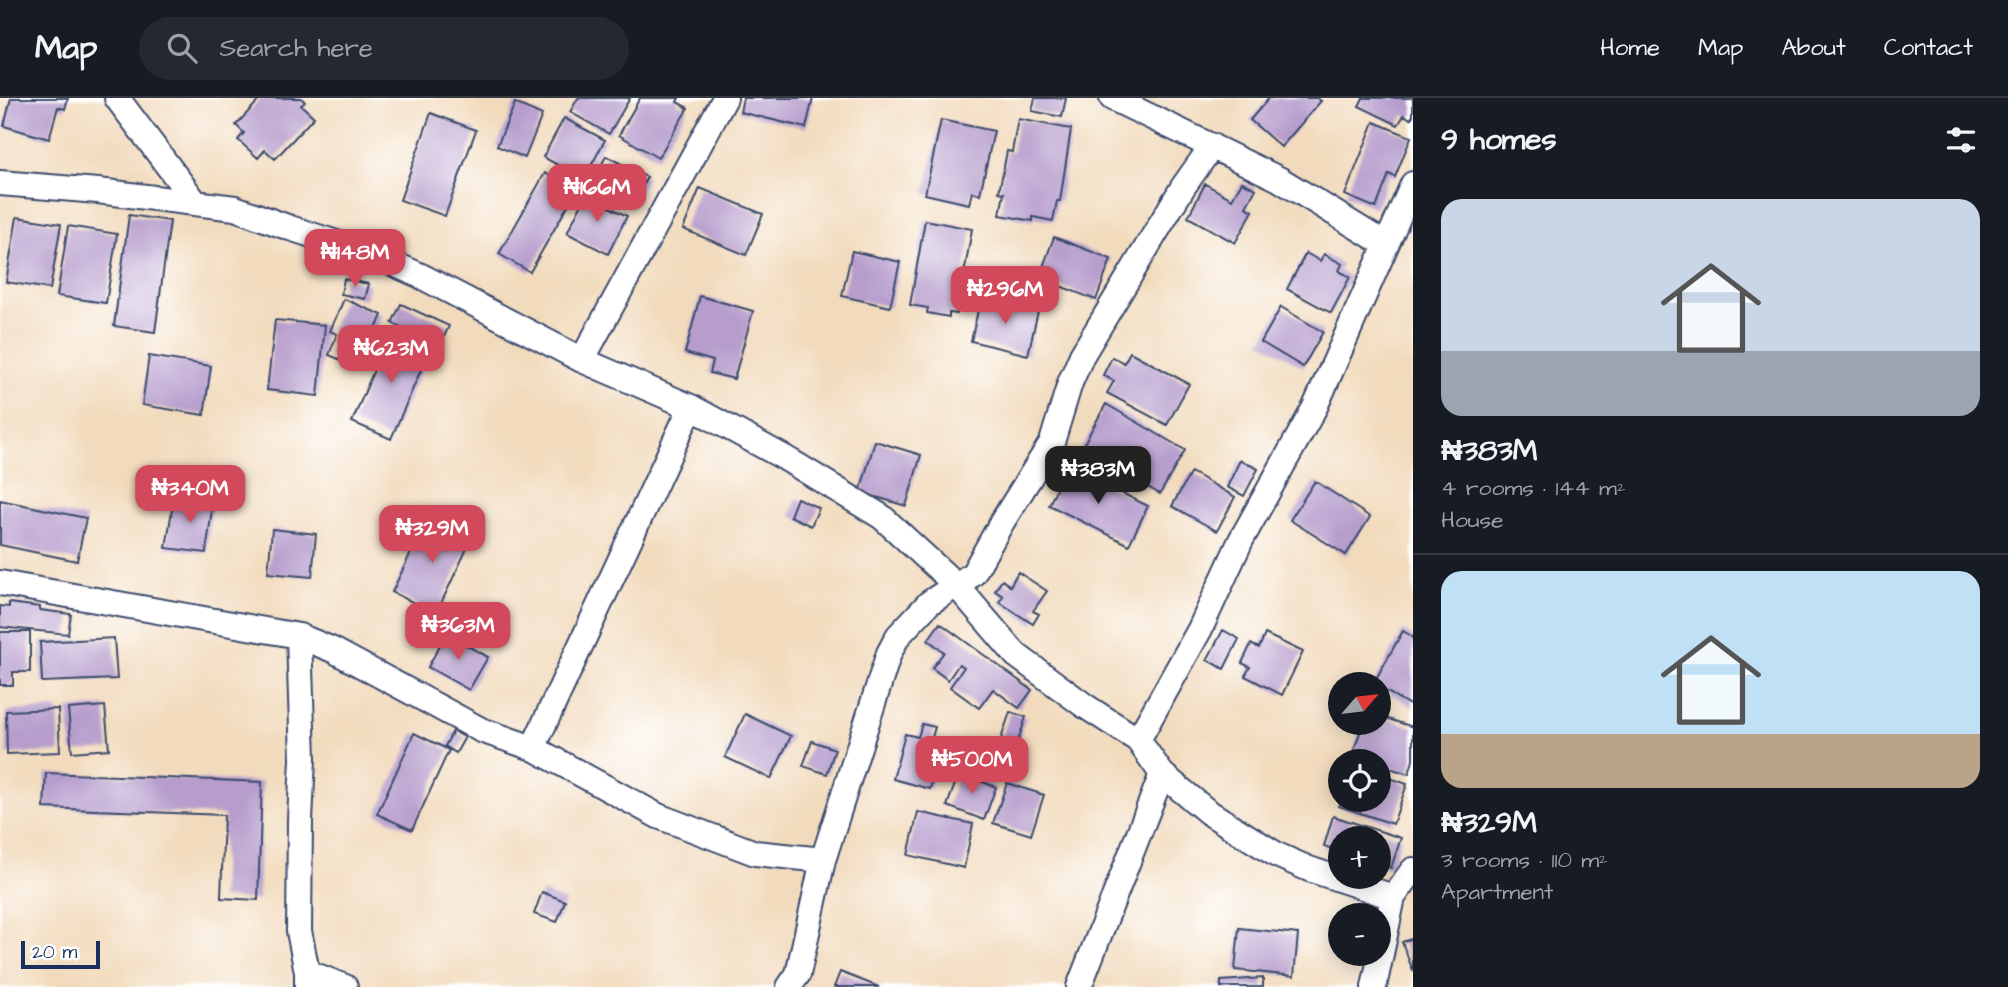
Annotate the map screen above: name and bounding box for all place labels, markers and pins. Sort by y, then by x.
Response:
pin: ₦166M [548,164,646,224]
pin: ₦148M [306,230,404,289]
pin: ₦296M [956,266,1054,326]
pin: ₦623M [342,326,440,385]
pin: ₦383M [1049,446,1147,506]
pin: ₦340M [141,466,239,525]
pin: ₦329M [383,505,481,565]
pin: ₦363M [409,602,507,662]
pin: ₦500M [923,736,1021,796]

